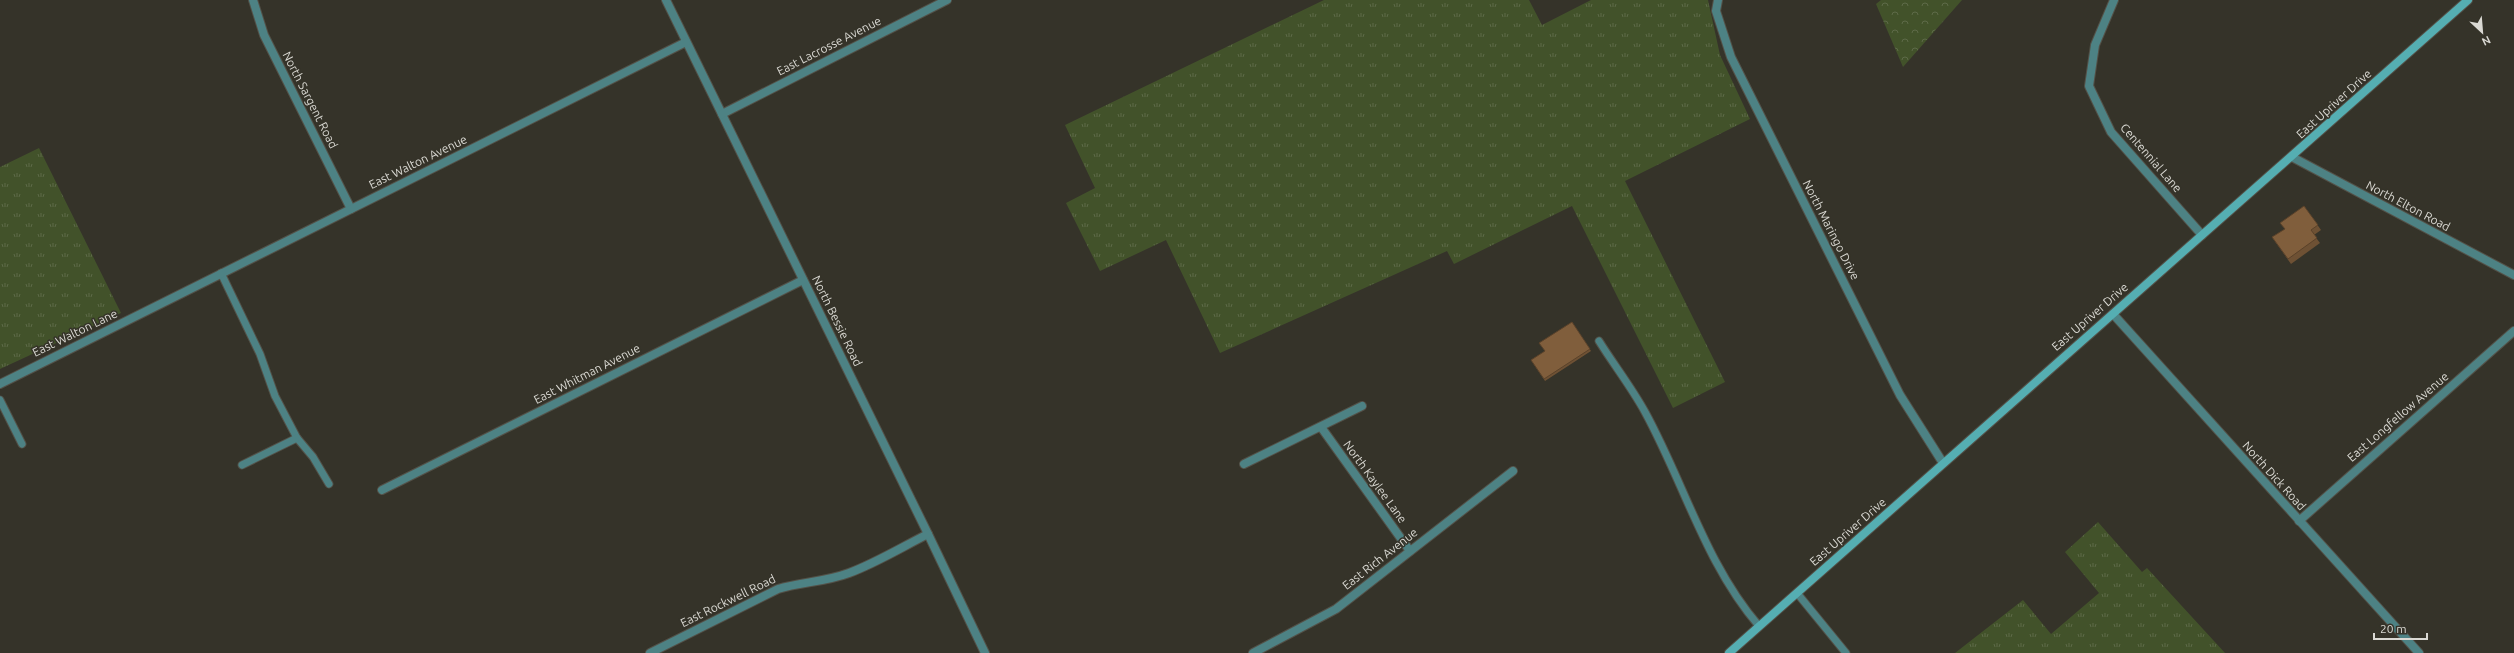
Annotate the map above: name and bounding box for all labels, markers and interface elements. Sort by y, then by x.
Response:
north arrow [2462,12,2502,52]
street label: East Lacrosse Avenue [774,14,883,77]
text: N [2480,34,2493,48]
street label: North Sargent Road [280,49,341,150]
street label: East Upriver Drive [2294,67,2374,141]
street label: Centennial Lane [2118,121,2185,195]
street label: East Walton Avenue [367,132,469,191]
street label: North Maringo Drive [1801,178,1862,282]
street label: North Elton Road [2364,178,2452,233]
street label: North Bessie Road [810,273,865,368]
street label: East Upriver Drive [2049,280,2130,353]
street label: East Walton Lane [30,306,119,359]
street label: East Whitman Avenue [531,341,642,406]
street label: East Longfellow Avenue [2345,369,2451,464]
street label: North Kaylee Lane [1341,438,1410,525]
street label: North Dick Road [2240,439,2309,513]
street label: East Upriver Drive [1807,495,1888,568]
street label: East Rich Avenue [1340,525,1420,592]
street label: East Rockwell Road [678,572,778,629]
scale bar [2374,615,2427,641]
text: 20 m [2380,622,2407,635]

